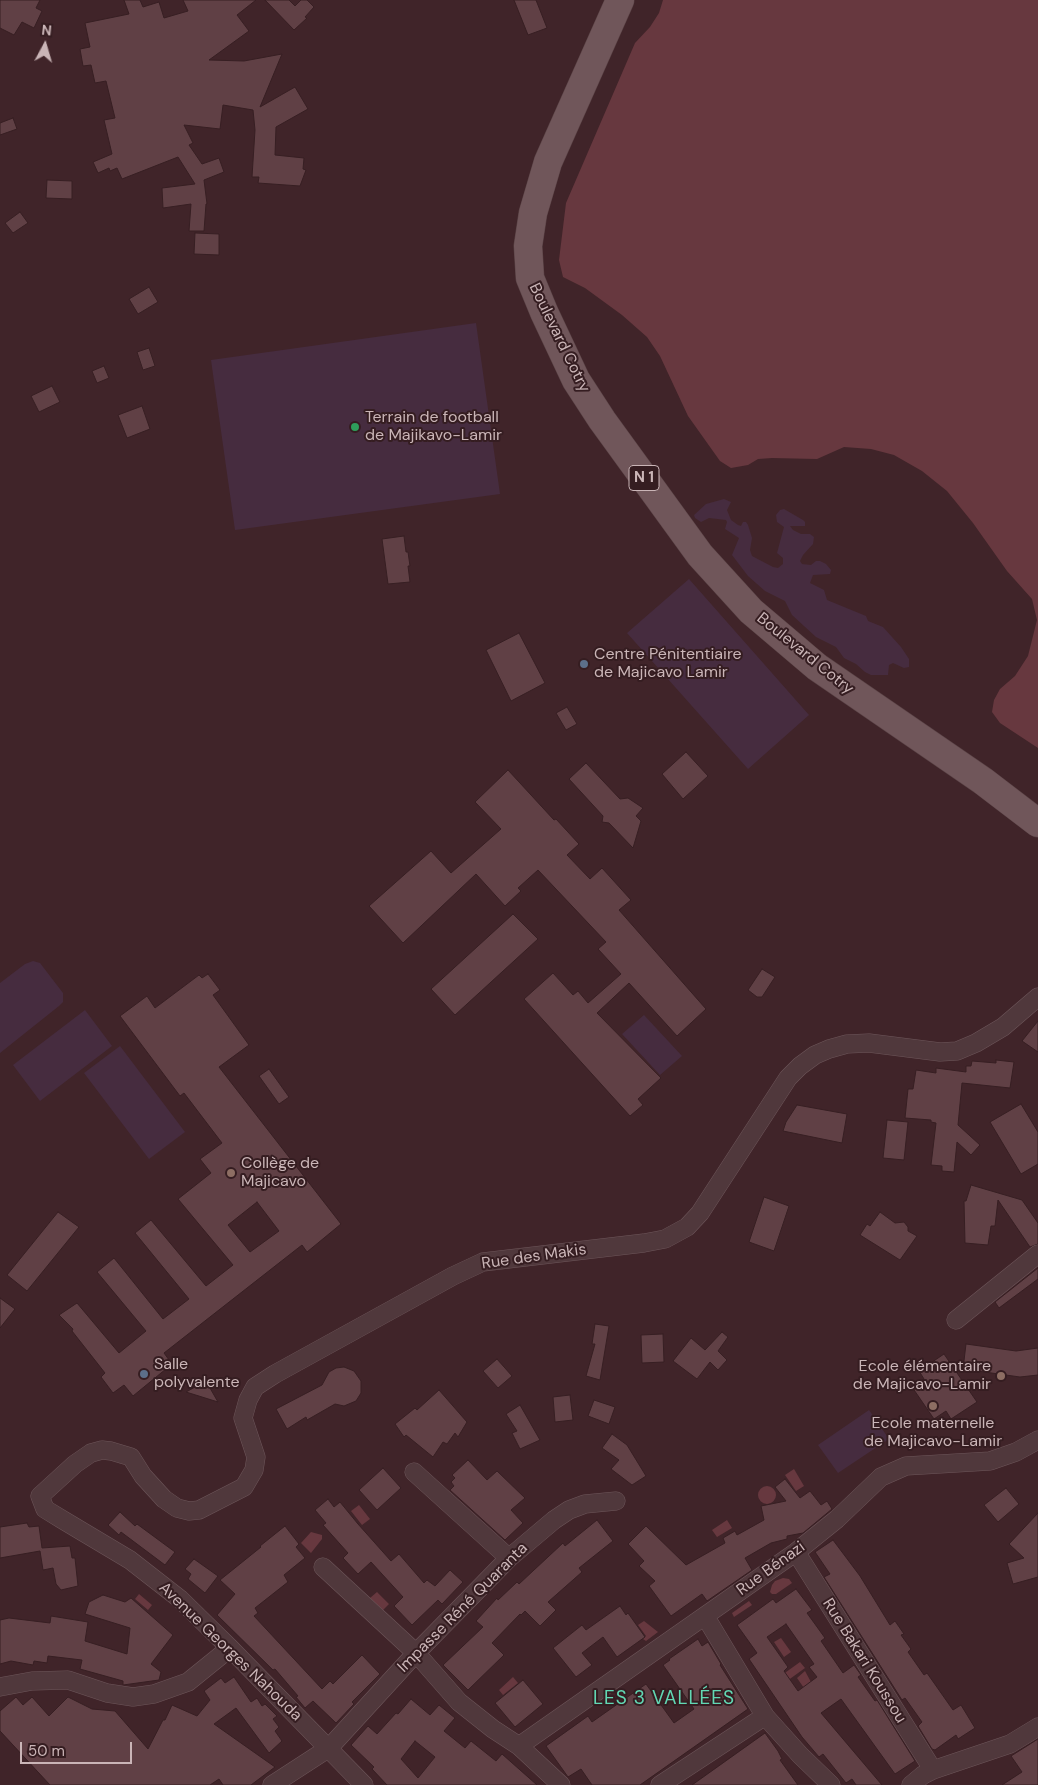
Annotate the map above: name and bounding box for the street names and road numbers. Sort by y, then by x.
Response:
street label: Boulevard Cotry [524,280,594,396]
road number: N 1 [629,466,659,490]
street label: Boulevard Cotry [753,609,857,699]
street label: Rue des Makis [480,1240,588,1274]
street label: Rue Bénazi [733,1538,809,1600]
street label: Impasse Réné Quaranta [394,1539,532,1677]
street label: Avenue Georges Nahouda [154,1579,306,1725]
street label: Rue Bakari Koussou [818,1595,910,1727]

